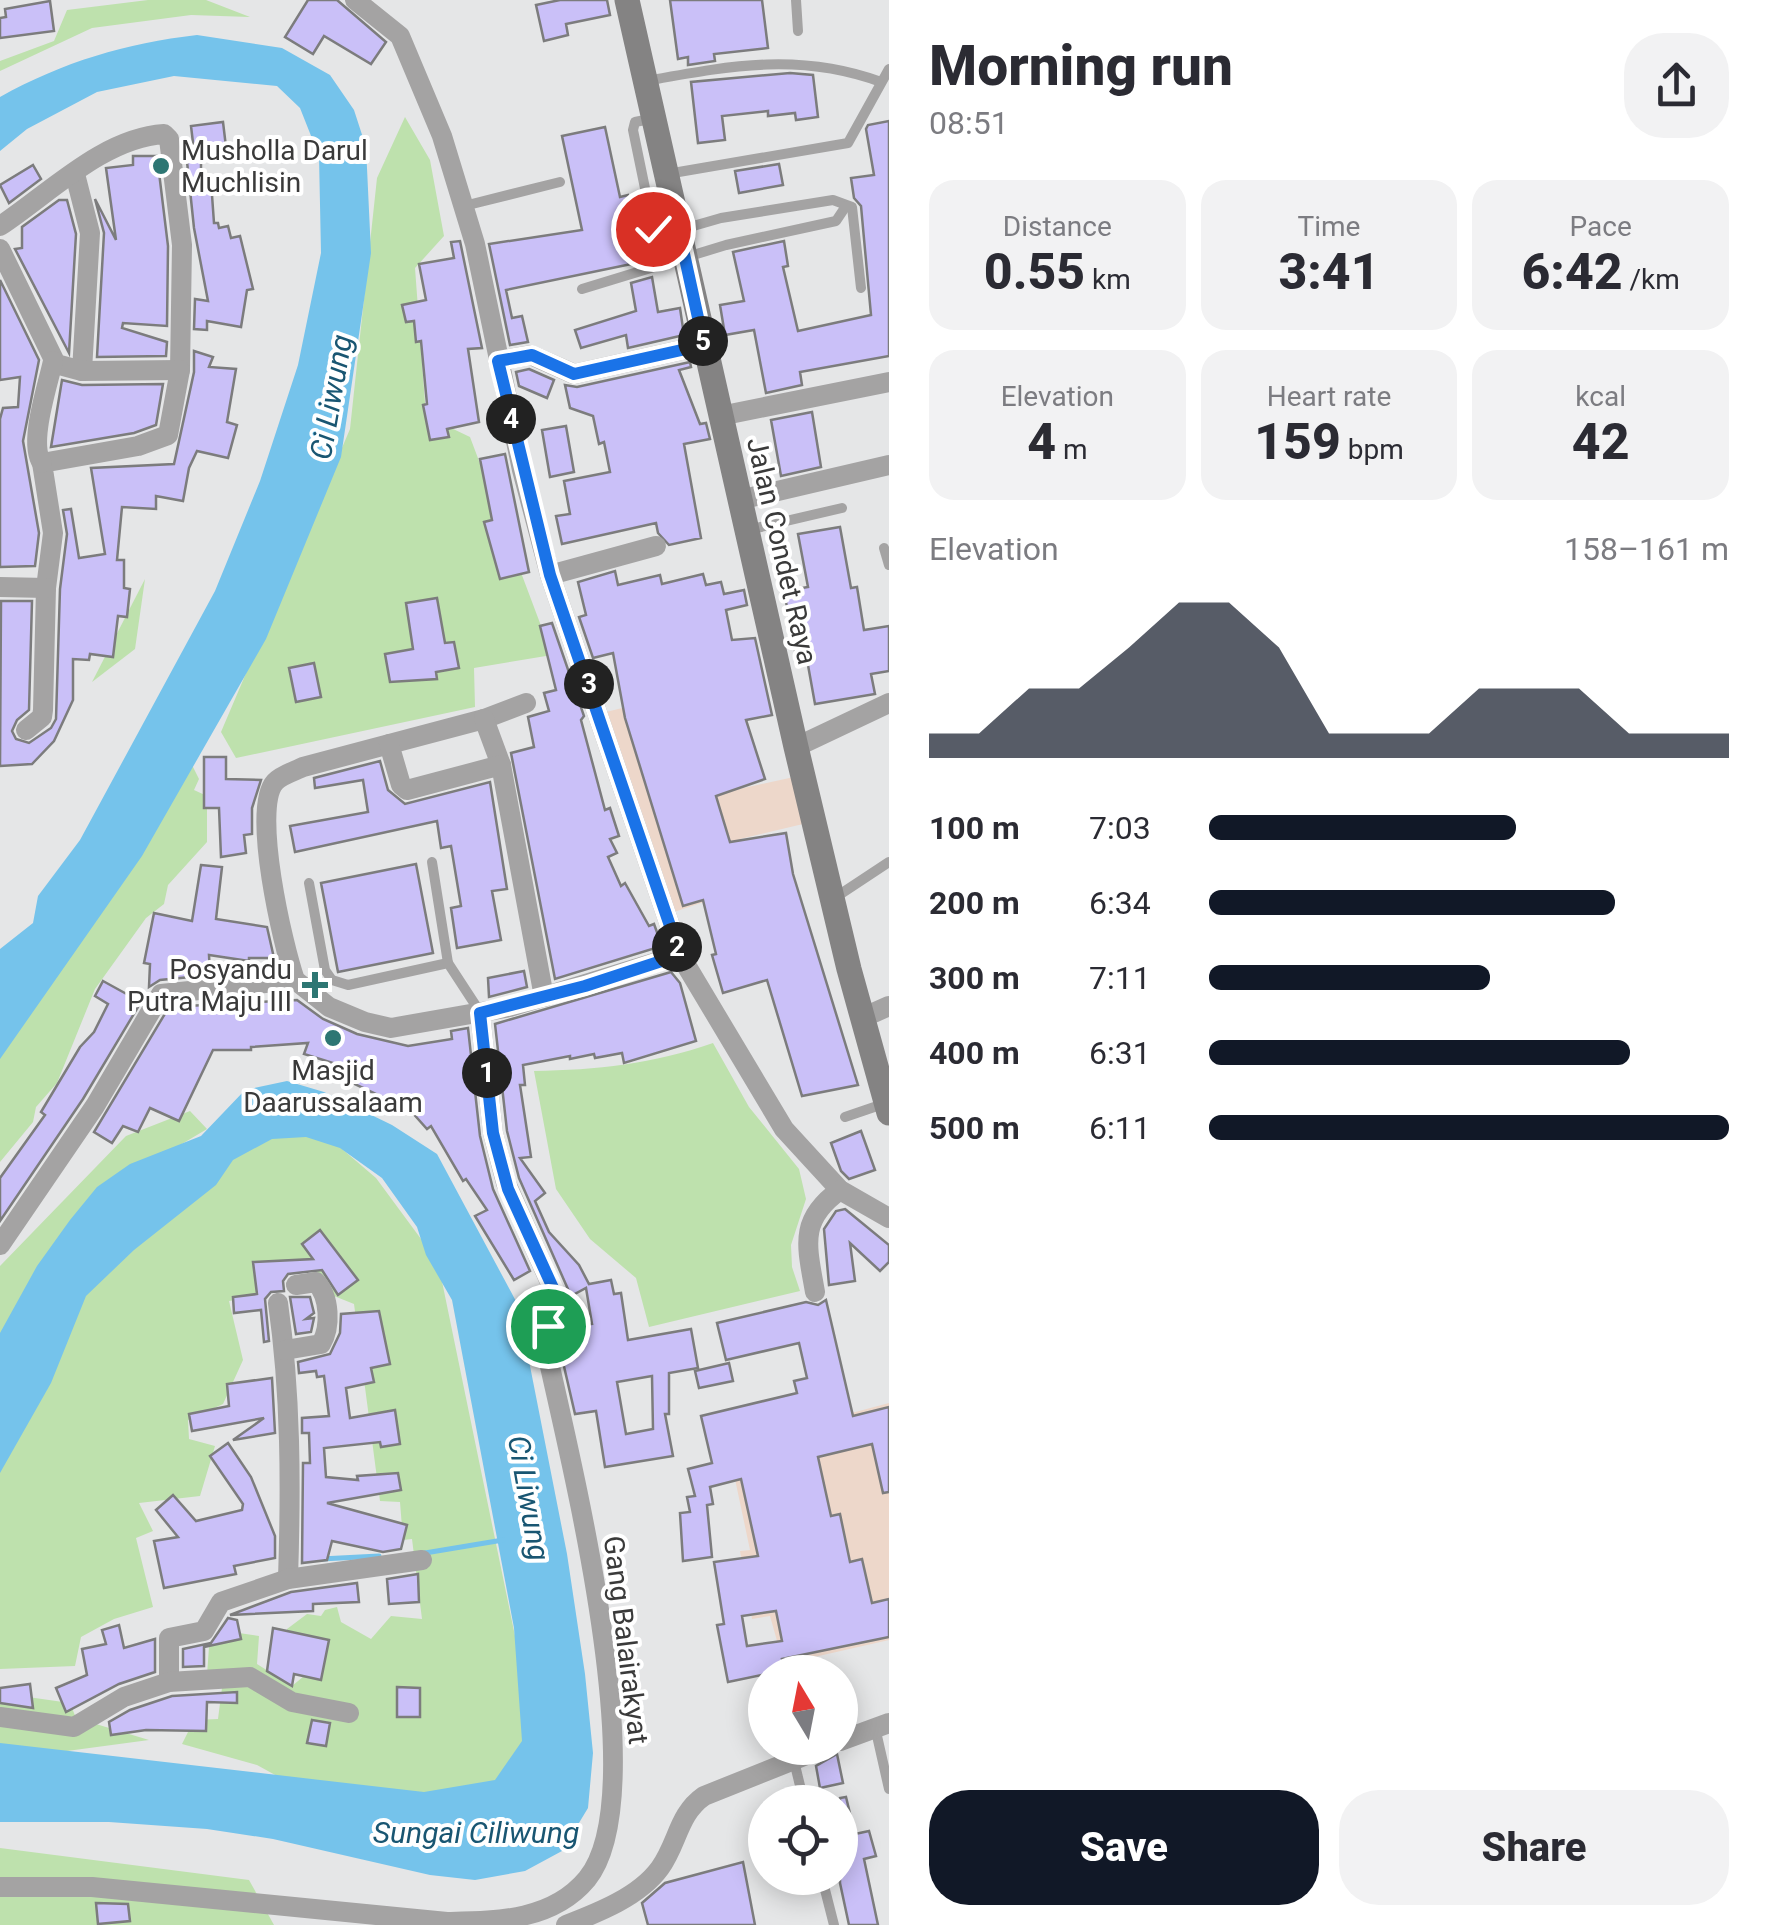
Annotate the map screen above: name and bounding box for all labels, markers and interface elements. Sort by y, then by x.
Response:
button: share [1624,33,1729,138]
text: Morning run [929,34,1233,98]
text: 08:51 [929,104,1009,142]
place label: Musholla Darul Muchlisin [181,134,368,199]
marker: Musholla Darul Muchlisin [150,155,172,177]
pin [611,187,696,272]
icon: check [626,202,681,257]
text: Distance [1003,210,1112,243]
text: Time [1298,210,1360,243]
text: Pace [1570,210,1632,243]
text: 0.55 [984,243,1085,301]
text: 3:41 [1278,243,1380,301]
text: 6:42 [1522,243,1623,301]
text: km [1085,263,1131,296]
text: /km [1623,263,1680,296]
pin: 5 [678,316,728,366]
text: 5 [695,324,711,357]
water label: Ci Liwung [303,332,359,462]
text: Elevation [1001,380,1114,413]
text: Heart rate [1267,380,1391,413]
text: kcal [1575,380,1626,413]
pin: 4 [486,394,536,444]
text: 4 [503,402,519,435]
text: 4 [1027,413,1056,471]
text: 159 [1254,413,1341,471]
text: 42 [1572,413,1629,471]
text: m [1056,433,1088,466]
text: bpm [1341,433,1404,466]
street label: Jalan Condet Raya [740,434,824,668]
text: Elevation [929,530,1059,568]
text: 158–161 m [1564,530,1729,568]
pin: 3 [564,659,614,709]
text: 3 [581,667,597,700]
text: 100 m [929,809,1020,847]
text: 7:03 [1089,809,1151,847]
text: 200 m [929,884,1020,922]
text: 6:34 [1089,884,1151,922]
pin: 2 [652,922,702,972]
text: 2 [669,930,685,963]
place label: Posyandu Putra Maju III [127,953,292,1018]
text: 300 m [929,959,1020,997]
text: 7:11 [1089,959,1151,997]
marker: Posyandu Putra Maju III [302,972,328,998]
marker: Masjid Daarussalaam [322,1027,344,1049]
text: 400 m [929,1034,1020,1072]
text: 6:31 [1089,1034,1151,1072]
pin: 1 [462,1048,512,1098]
place label: Masjid Daarussalaam [243,1054,423,1119]
text: 1 [479,1056,495,1089]
text: 500 m [929,1109,1020,1147]
text: 6:11 [1089,1109,1151,1147]
pin [506,1284,591,1369]
icon: arrive [521,1299,576,1354]
water label: Ci Liwung [501,1433,557,1563]
street label: Gang Balairakyat [597,1534,655,1746]
north arrow [748,1655,858,1765]
map controls [748,1655,858,1895]
button: locate [748,1785,858,1895]
button: Save [929,1790,1319,1905]
button: Share [1339,1790,1729,1905]
water label: Sungai Ciliwung [373,1815,579,1850]

